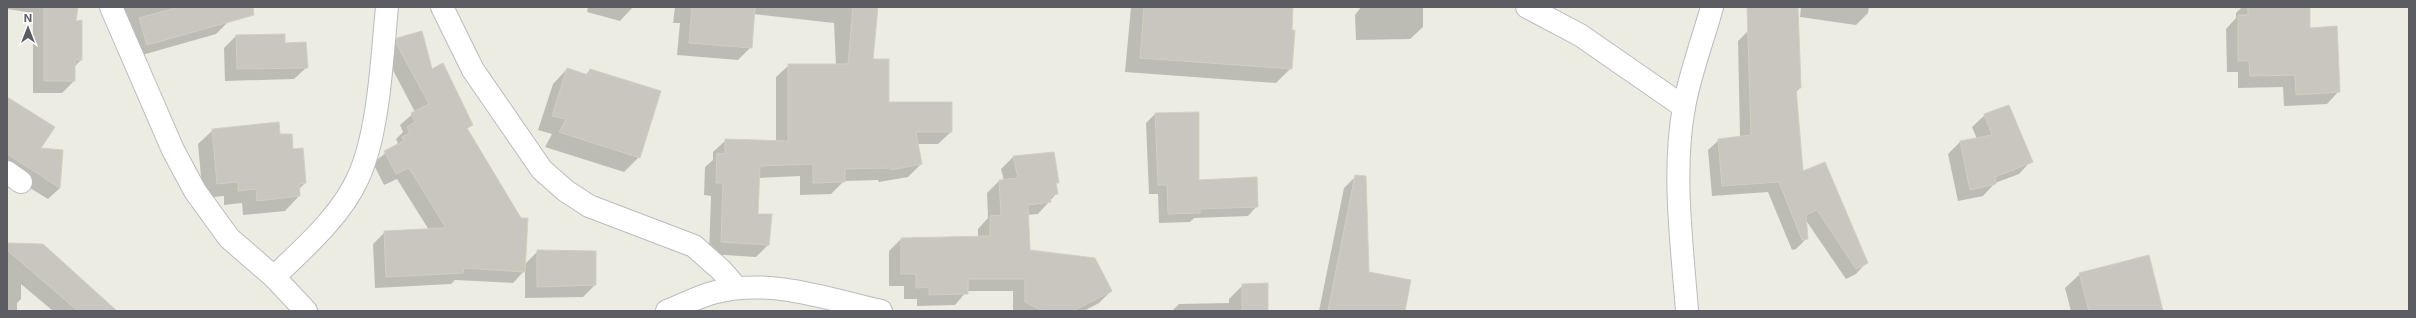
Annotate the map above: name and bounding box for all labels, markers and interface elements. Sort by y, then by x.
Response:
north arrow [8,8,48,48]
text: N [24,11,32,25]

